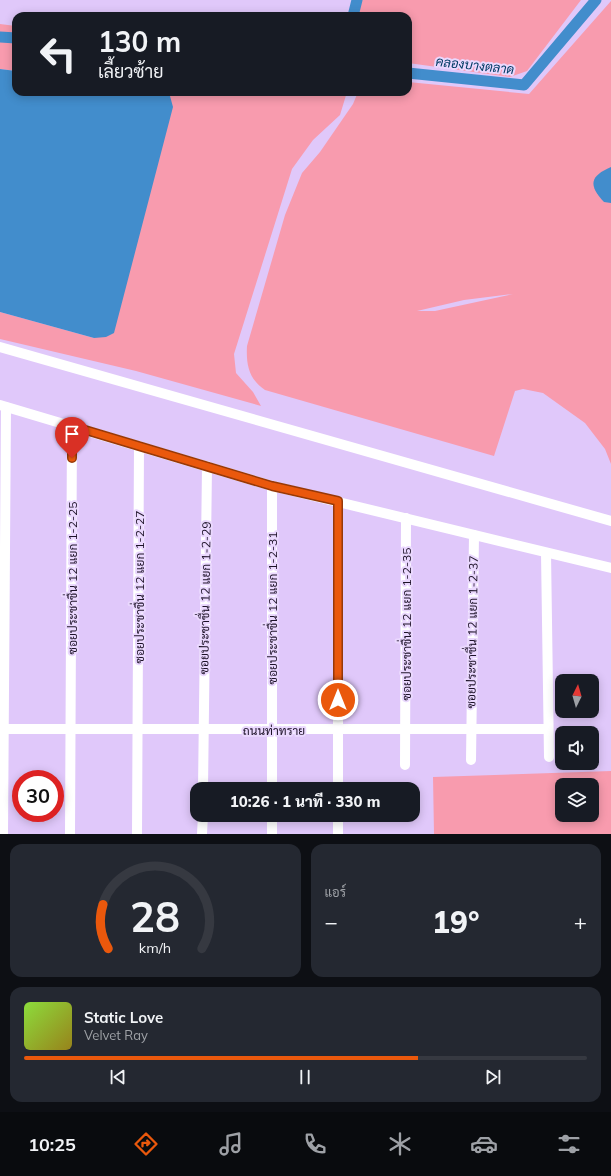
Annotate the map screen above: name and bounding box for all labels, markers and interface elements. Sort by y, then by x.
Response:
text: 130 m [98,24,181,59]
icon: left [32,28,84,80]
water label: คลองบางตลาด [435,53,515,77]
text: เลี้ยวซ้าย [98,60,164,83]
pin [55,417,89,458]
icon: arrive [61,423,83,445]
street label: ซอยประชาชื่น 12 แยก 1-2-25 [62,502,80,654]
street label: ซอยประชาชื่น 12 แยก 1-2-27 [129,511,147,663]
street label: ซอยประชาชื่น 12 แยก 1-2-29 [193,521,214,675]
street label: ซอยประชาชื่น 12 แยก 1-2-31 [262,532,280,684]
street label: ซอยประชาชื่น 12 แยก 1-2-35 [396,548,414,700]
street label: ซอยประชาชื่น 12 แยก 1-2-37 [460,555,481,709]
north arrow [555,674,599,718]
map controls [555,674,599,822]
position arrow [317,679,359,721]
street label: ถนนท่าทราย [243,723,305,738]
button: sound [555,726,599,770]
speed limit sign: 30 [12,770,64,822]
button: layers [555,778,599,822]
text: 10:26 · 1 นาที · 330 m [230,792,380,811]
text: แอร์ [325,884,346,900]
text: 28 [130,889,180,941]
text: 19° [432,903,480,941]
text: − [325,908,338,936]
text: + [574,908,587,936]
text: km/h [139,938,171,956]
text: Static Love [84,1008,163,1027]
text: Velvet Ray [84,1027,148,1043]
icon: previous [107,1066,129,1088]
icon: pause [294,1066,316,1088]
icon: next [482,1066,504,1088]
icon: directions [132,1130,160,1158]
icon: music [217,1130,245,1158]
icon: phone [301,1130,329,1158]
icon: climate [386,1130,414,1158]
icon: car [470,1130,498,1158]
icon: filters [555,1130,583,1158]
text: 10:25 [28,1133,76,1156]

